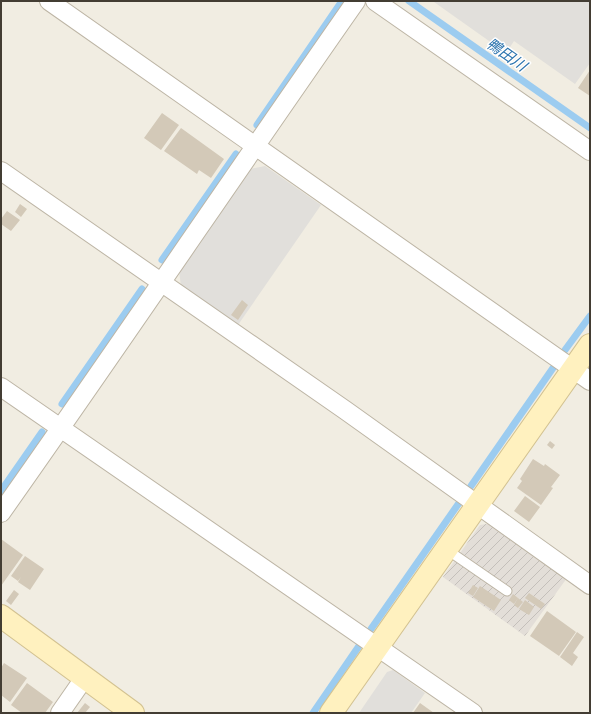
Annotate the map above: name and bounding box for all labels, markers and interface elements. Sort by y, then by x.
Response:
water label: 鴨田川 [483,34,532,75]

